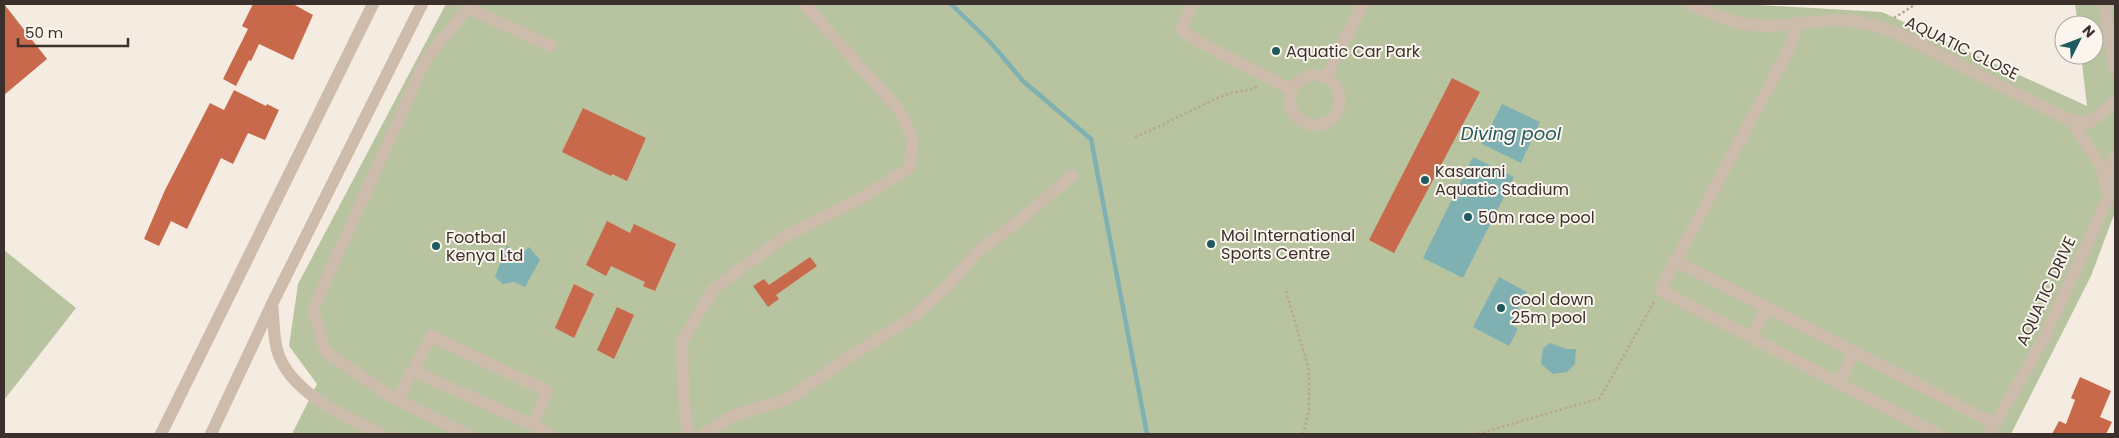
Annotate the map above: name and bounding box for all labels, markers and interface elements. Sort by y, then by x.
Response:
street label: AQUATIC CLOSE [1901,11,2023,85]
scale bar [18,15,128,47]
north arrow [2054,15,2104,65]
text: N [2078,21,2100,42]
text: 50 m [25,22,63,43]
place label: Aquatic Car Park [1286,40,1421,63]
marker: Aquatic Car Park [1270,45,1282,57]
water label: Diving pool [1461,121,1562,146]
place label: Kasarani Aquatic Stadium [1435,160,1569,201]
marker: Kasarani Aquatic Stadium [1419,174,1431,186]
place label: 50m race pool [1478,206,1595,229]
marker: 50m race pool [1462,211,1474,223]
place label: Moi International Sports Centre [1221,224,1355,265]
place label: Footbal Kenya Ltd [446,226,523,267]
street label: AQUATIC DRIVE [2011,233,2081,349]
marker: Moi International Sports Centre [1205,238,1217,250]
marker: Footbal Kenya Ltd [430,240,442,252]
place label: cool down 25m pool [1511,288,1594,329]
marker: cool down 25m pool [1495,302,1507,314]

